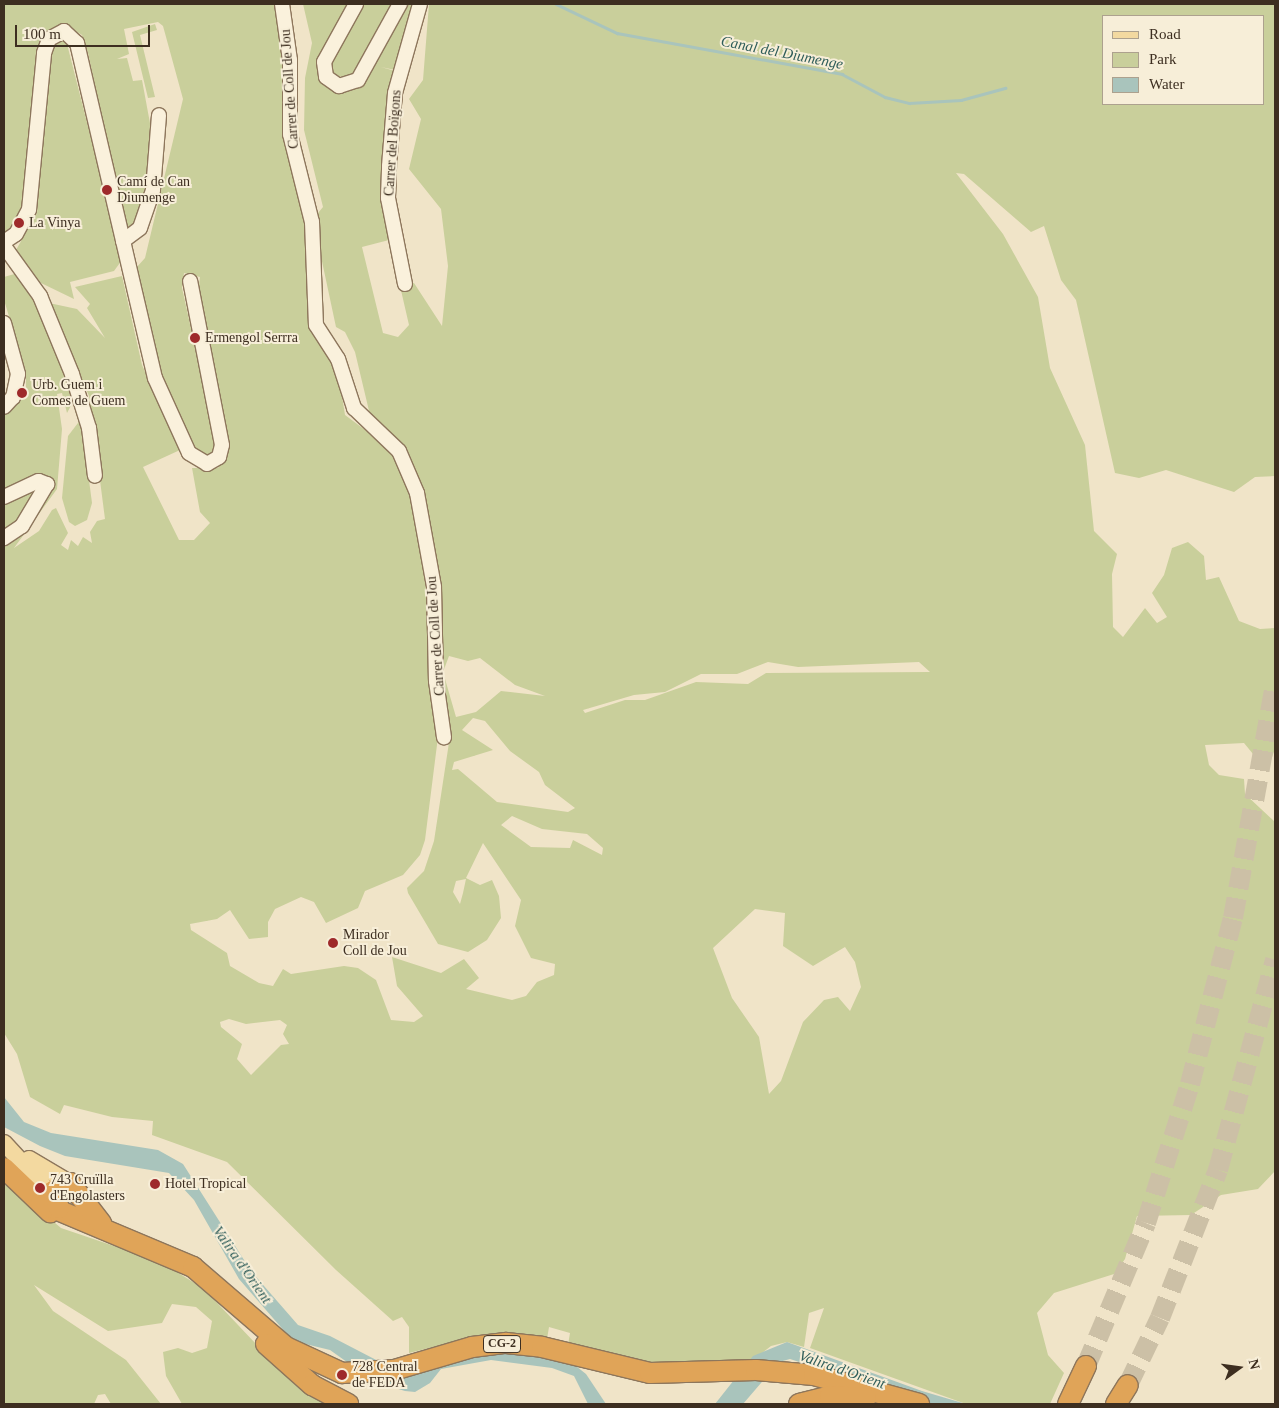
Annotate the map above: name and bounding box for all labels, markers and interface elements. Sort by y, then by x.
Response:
scale bar [18,15,152,47]
legend [1102,15,1264,105]
text: 100 m [23,26,61,42]
text: Road [1149,26,1181,42]
street label: Carrer de Coll de Jou [277,29,303,149]
water label: Canal del Diumenge [719,32,845,74]
text: Park [1149,51,1177,67]
text: Water [1149,76,1184,92]
street label: Carrer del Boïgons [381,89,405,197]
place label: Camí de Can Diumenge [117,174,190,206]
marker: Camí de Can Diumenge [101,184,113,196]
place label: La Vinya [29,215,81,231]
marker: La Vinya [13,217,25,229]
place label: Ermengol Serrra [205,330,298,346]
marker: Ermengol Serrra [189,332,201,344]
place label: Urb. Guem i Comes de Guem [32,377,125,410]
marker: Urb. Guem i Comes de Guem [16,387,28,399]
street label: Carrer de Coll de Jou [423,576,449,696]
place label: Mirador Coll de Jou [343,927,407,960]
marker: Mirador Coll de Jou [327,937,339,949]
place label: 743 Cruïlla d'Engolasters [50,1172,125,1204]
place label: Hotel Tropical [165,1176,247,1192]
marker: Hotel Tropical [149,1178,161,1190]
marker: 743 Cruïlla d'Engolasters [34,1182,46,1194]
water label: Valira d'Orient [209,1223,275,1307]
road number: CG-2 [482,1335,522,1354]
north arrow [1214,1343,1264,1393]
water label: Valira d'Orient [796,1347,888,1393]
text: N [1246,1358,1263,1371]
place label: 728 Central de FEDA [352,1359,418,1391]
marker: 728 Central de FEDA [336,1369,348,1381]

